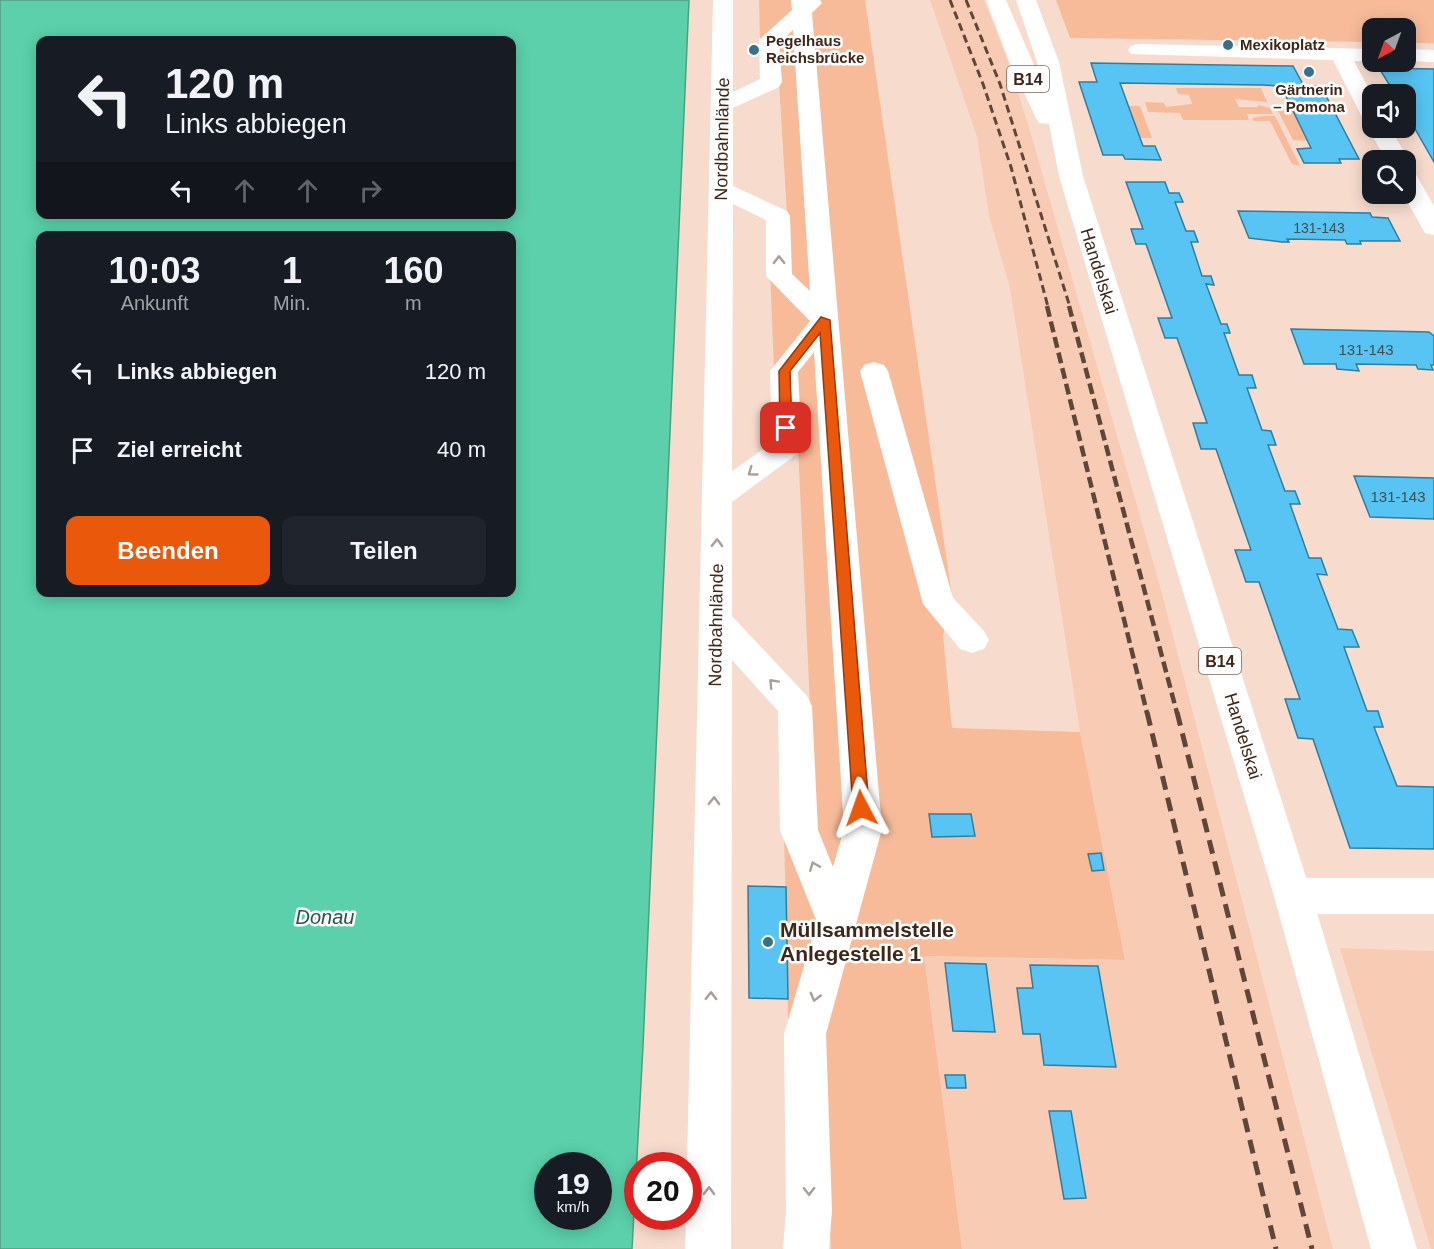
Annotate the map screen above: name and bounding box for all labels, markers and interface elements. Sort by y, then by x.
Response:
north arrow [1362,18,1416,72]
map controls [1362,18,1416,204]
place label: Pegelhaus Reichsbrücke [766,32,864,66]
place label: Mexikoplatz [1240,36,1325,53]
marker: Mexikoplatz [1221,38,1235,52]
marker: Pegelhaus Reichsbrücke [747,43,761,57]
icon: left [66,60,144,138]
text: 120 m [165,60,284,107]
marker: Gärtnerin – Pomona [1302,65,1316,79]
road number: B14 [1007,66,1049,92]
street label: Nordbahnlände [711,77,733,201]
place label: Gärtnerin – Pomona [1273,81,1345,115]
button: sound [1362,84,1416,138]
text: Links abbiegen [165,109,347,139]
button: search [1362,150,1416,204]
icon: left [165,174,198,207]
icon: ahead [228,174,261,207]
icon: ahead [291,174,324,207]
icon: right [354,174,387,207]
house number: 131-143 [1293,220,1345,236]
street label: Handelskai [1076,225,1122,317]
text: 10:03 [109,250,201,291]
text: 1 [282,250,302,291]
text: 160 [383,250,443,291]
one-way arrow [773,255,785,264]
text: Ankunft [121,292,188,314]
text: Min. [273,292,311,314]
text: m [405,292,422,314]
house number: 131-143 [1338,341,1394,358]
icon: left [66,356,99,389]
text: Links abbiegen [117,359,277,384]
text: 120 m [425,359,486,384]
pin [760,402,811,453]
icon: arrive [769,411,802,444]
icon: arrive [66,434,99,467]
text: Ziel erreicht [117,437,242,462]
text: 40 m [437,437,486,462]
one-way arrow [747,465,758,476]
house number: 131-143 [1370,488,1426,505]
button: Beenden [66,516,270,585]
button: Teilen [282,516,486,585]
one-way arrow [711,538,723,547]
street label: Nordbahnlände [705,563,727,687]
road number: B14 [1199,648,1241,674]
one-way arrow [769,679,780,689]
street label: Handelskai [1220,690,1266,782]
position arrow [829,776,893,840]
one-way arrow [707,796,720,805]
one-way arrow [809,861,821,872]
water label: Donau [296,906,354,928]
place label: Müllsammelstelle Anlegestelle 1 [780,918,954,965]
marker: Müllsammelstelle Anlegestelle 1 [761,935,775,949]
one-way arrow [705,991,717,1000]
one-way arrow [810,991,822,1002]
speed limit sign: 20 [624,1152,702,1230]
text: 19 [556,1167,590,1200]
one-way arrow [703,1186,715,1195]
one-way arrow [803,1186,815,1195]
text: km/h [557,1198,589,1215]

